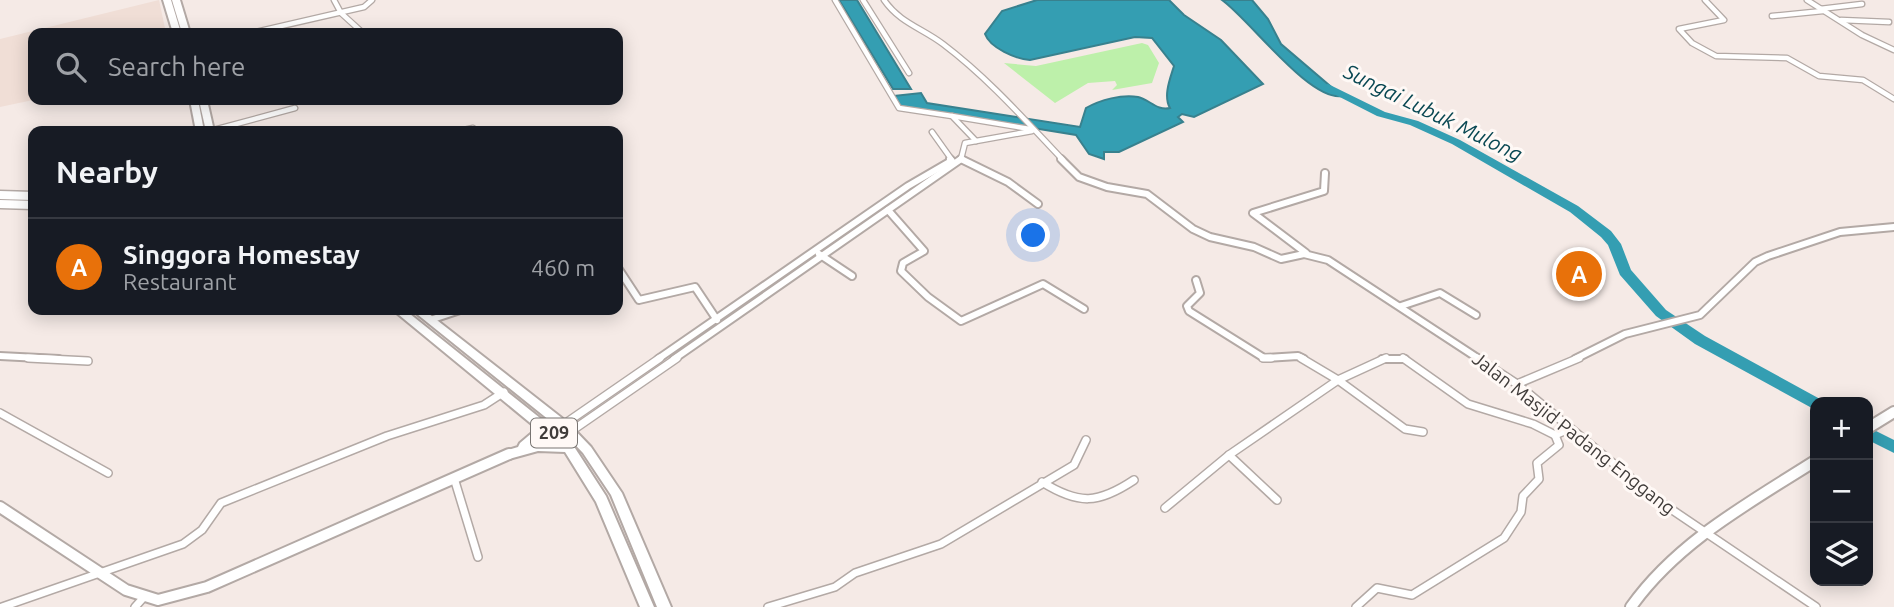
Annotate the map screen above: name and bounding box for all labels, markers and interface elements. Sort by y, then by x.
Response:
search box [28,28,623,105]
icon: search [52,48,90,86]
text: Search here [108,52,245,81]
water label: Sungai Lubuk Mulong [1339,58,1527,166]
text: Nearby [56,155,158,189]
your location [1016,218,1050,252]
text: Singgora Homestay [123,240,360,269]
pin: A [1556,248,1602,300]
text: A [71,255,87,280]
text: 460 m [531,255,595,280]
text: Restaurant [123,269,237,294]
street label: Jalan Masjid Padang Enggang [1468,347,1680,519]
map controls [1810,397,1873,586]
button: + [1810,397,1873,460]
road number: 209 [531,418,577,447]
button: − [1810,460,1873,523]
button: layers [1810,523,1873,586]

